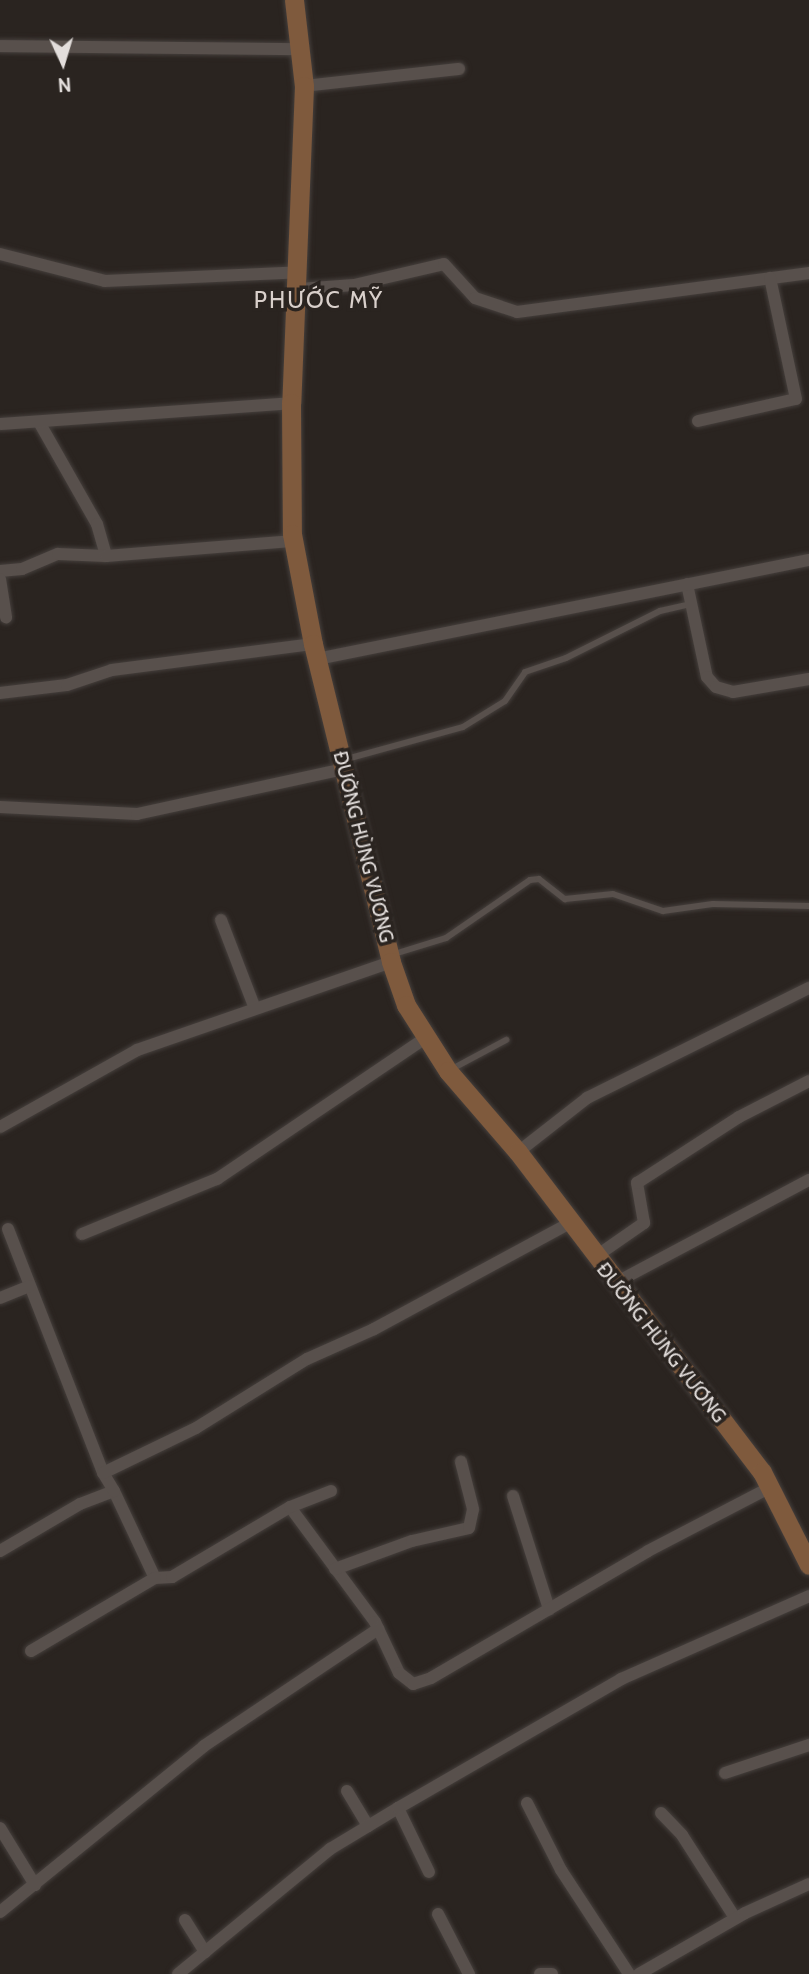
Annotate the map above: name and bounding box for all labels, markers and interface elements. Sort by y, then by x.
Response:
north arrow [28,28,98,98]
text: N [57,73,72,96]
district label: PHƯỚC MỸ [255,286,383,314]
street label: ĐƯỜNG HÙNG VƯƠNG [328,749,398,945]
street label: ĐƯỜNG HÙNG VƯƠNG [592,1259,730,1427]

